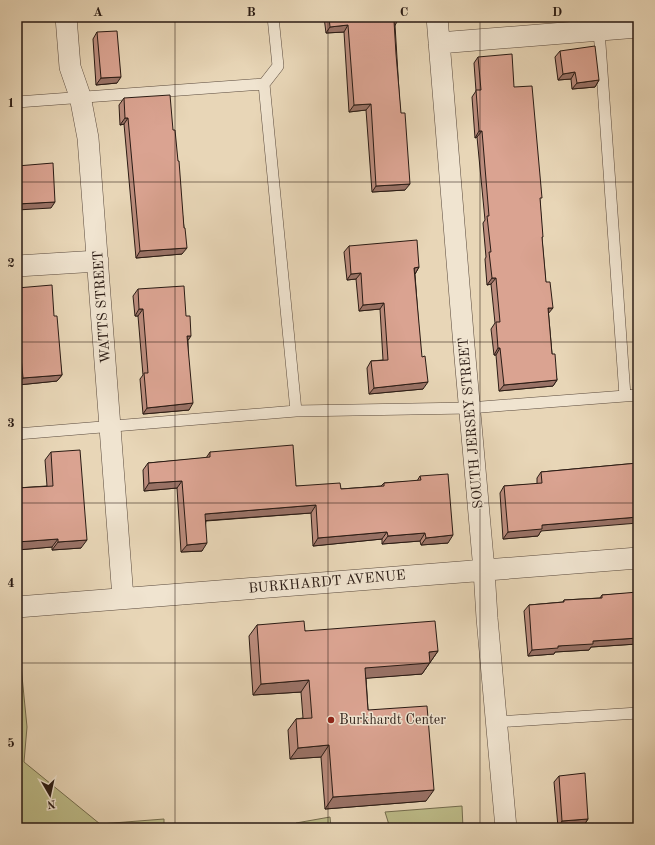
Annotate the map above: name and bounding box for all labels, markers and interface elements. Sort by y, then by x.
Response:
text: A [93,6,103,19]
text: B [246,6,256,19]
text: C [400,6,408,19]
text: D [552,6,562,19]
text: 1 [7,97,15,110]
street label: WATTS STREET [91,250,113,364]
text: 2 [7,257,15,270]
street label: SOUTH JERSEY STREET [457,337,485,509]
text: 3 [7,417,15,430]
street label: BURKHARDT AVENUE [248,568,406,596]
text: 4 [7,577,15,590]
place label: Burkhardt Center [339,713,446,727]
marker: Burkhardt Center [326,715,336,725]
text: 5 [7,737,15,750]
north arrow [30,775,70,815]
text: N [46,797,56,810]

